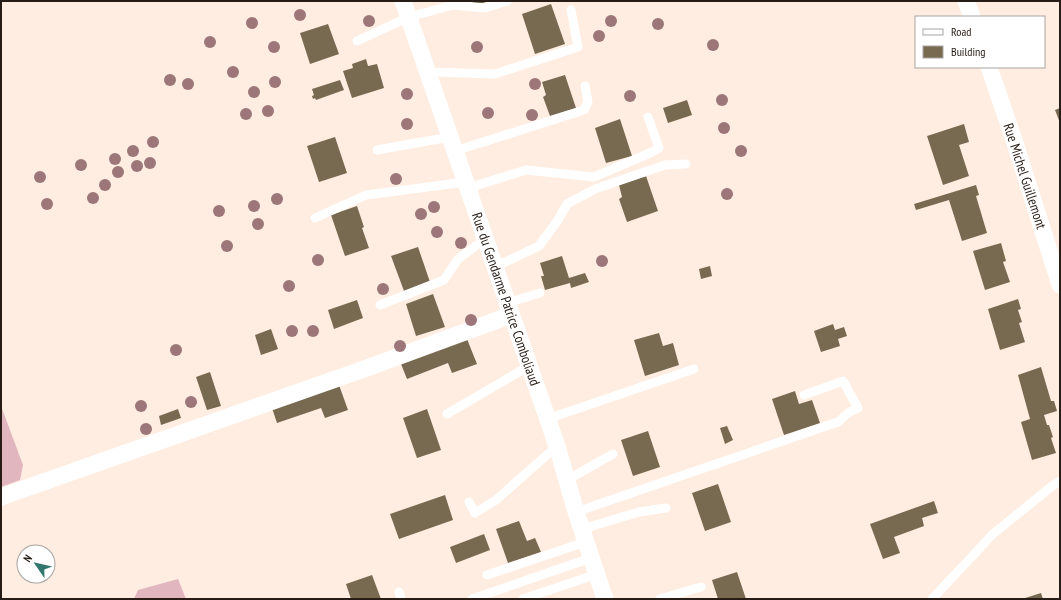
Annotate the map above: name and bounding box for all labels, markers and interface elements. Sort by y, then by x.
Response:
legend [915,16,1045,68]
text: Road [951,24,971,39]
text: Building [951,44,986,59]
street label: Rue Michel Guillemont [999,121,1051,231]
street label: Rue du Gendarme Patrice Comboliaud [468,210,544,388]
north arrow [16,544,56,584]
text: N [20,552,35,565]

